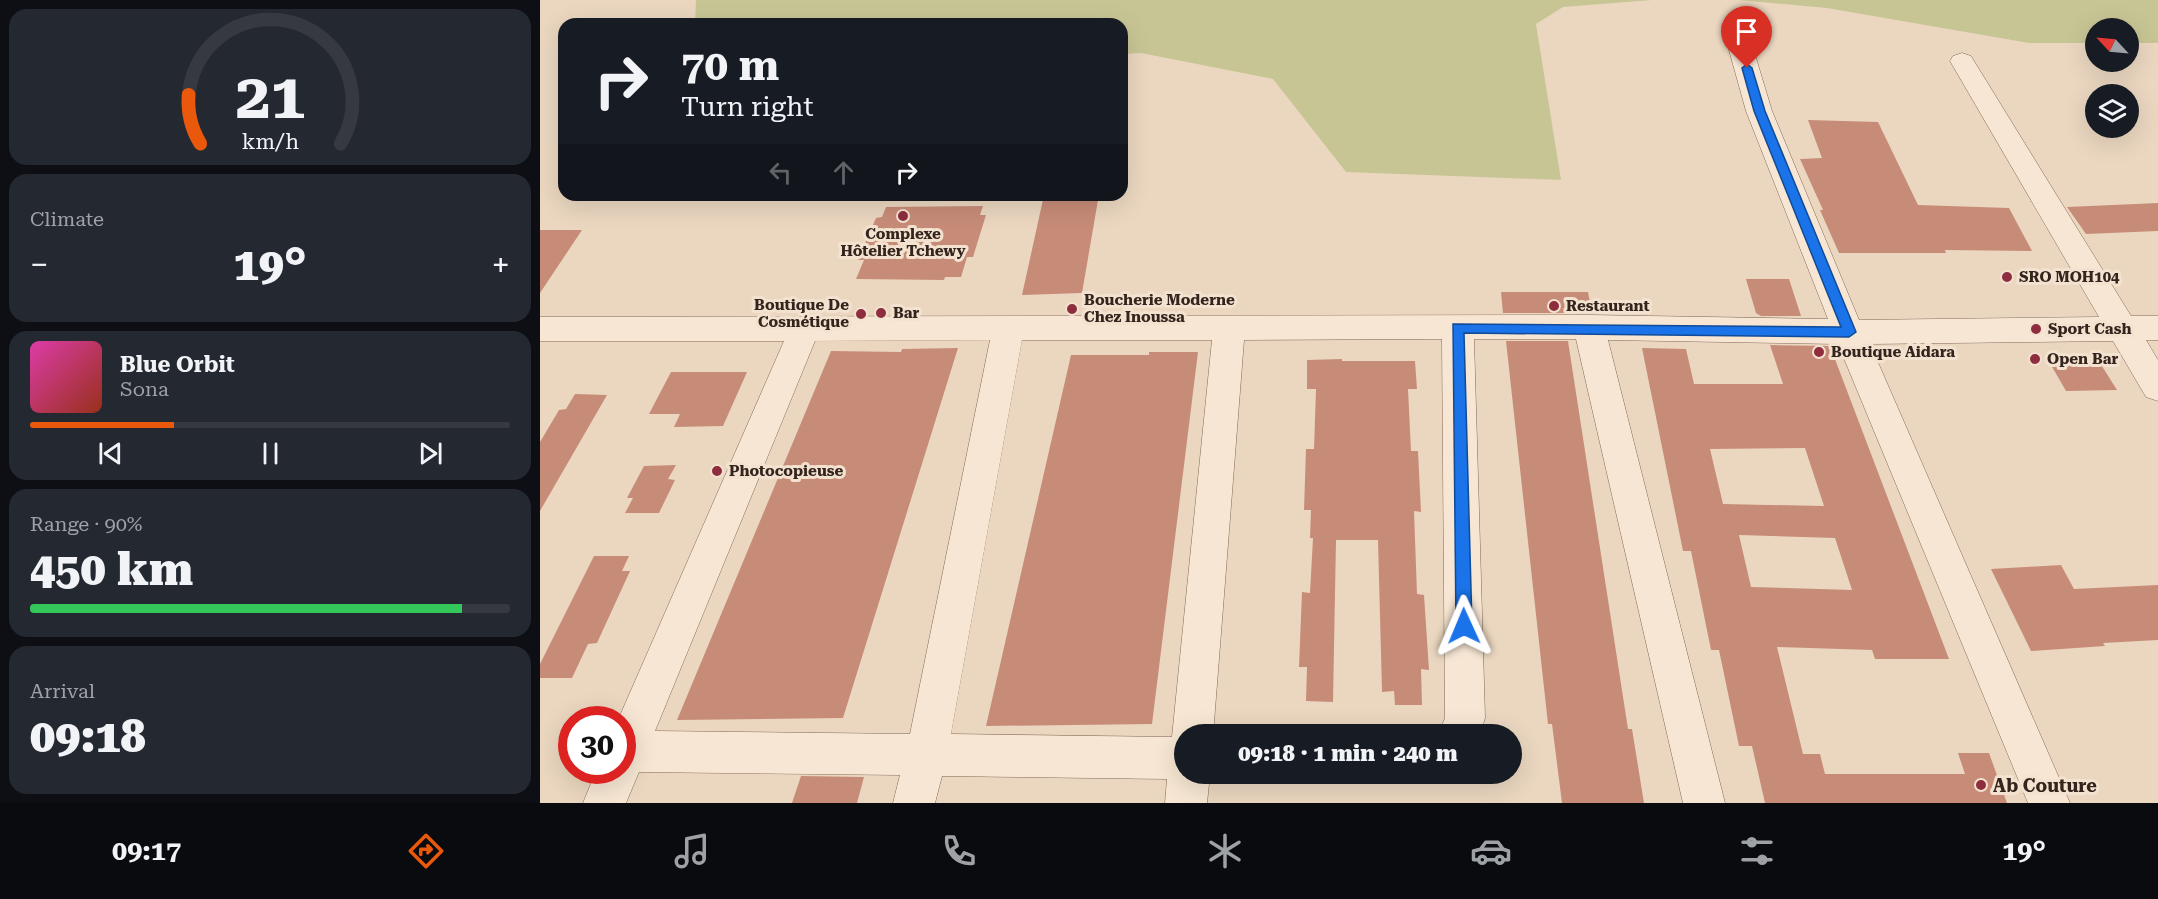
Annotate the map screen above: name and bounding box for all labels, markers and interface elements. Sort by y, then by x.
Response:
pin [1721,6,1772,68]
icon: arrive [1730,15,1763,48]
north arrow [2085,18,2139,72]
map controls [2085,18,2139,138]
text: 70 m [681,41,779,90]
icon: right [582,42,660,120]
text: 21 [235,60,305,133]
button: layers [2085,84,2139,138]
text: Turn right [681,91,814,123]
text: km/h [241,129,299,154]
icon: left [764,156,797,189]
icon: ahead [827,156,860,189]
icon: right [890,156,923,189]
text: Climate [30,207,104,231]
marker: Complexe Hôtelier Tchewy [896,209,910,223]
place label: Complexe Hôtelier Tchewy [840,225,966,260]
text: 19° [234,238,307,291]
text: − [30,245,48,284]
text: + [492,245,510,284]
place label: SRO MOH104 [2019,268,2120,286]
marker: SRO MOH104 [2000,270,2014,284]
place label: Boucherie Moderne Chez Inoussa [1084,291,1235,326]
place label: Boutique De Cosmétique [754,296,849,331]
place label: Restaurant [1566,297,1650,315]
marker: Restaurant [1547,299,1561,313]
marker: Boucherie Moderne Chez Inoussa [1065,302,1079,316]
place label: Bar [893,304,920,322]
marker: Bar [874,306,888,320]
marker: Boutique De Cosmétique [854,307,868,321]
place label: Sport Cash [2048,320,2131,338]
marker: Sport Cash [2029,322,2043,336]
place label: Boutique Aidara [1831,343,1955,361]
marker: Boutique Aidara [1812,345,1826,359]
place label: Open Bar [2047,350,2118,368]
text: Blue Orbit [120,352,235,377]
marker: Open Bar [2028,352,2042,366]
text: Sona [120,377,169,401]
icon: previous [94,437,127,470]
icon: pause [254,437,287,470]
icon: next [414,437,447,470]
place label: Photocopieuse [729,462,844,480]
marker: Photocopieuse [710,464,724,478]
text: Range · 90% [30,512,142,536]
text: 450 km [30,543,193,596]
position arrow [1432,594,1496,658]
text: Arrival [30,679,95,703]
speed limit sign: 30 [558,706,636,784]
text: 09:18 [30,710,146,763]
text: 09:18 · 1 min · 240 m [1238,741,1458,766]
place label: Ab Couture [1993,775,2097,796]
marker: Ab Couture [1974,778,1988,792]
icon: directions [405,830,447,872]
icon: music [671,830,713,872]
icon: phone [938,830,980,872]
icon: climate [1204,830,1246,872]
icon: car [1470,830,1512,872]
icon: filters [1736,830,1778,872]
text: 09:17 [112,835,181,867]
text: 19° [2002,835,2046,867]

